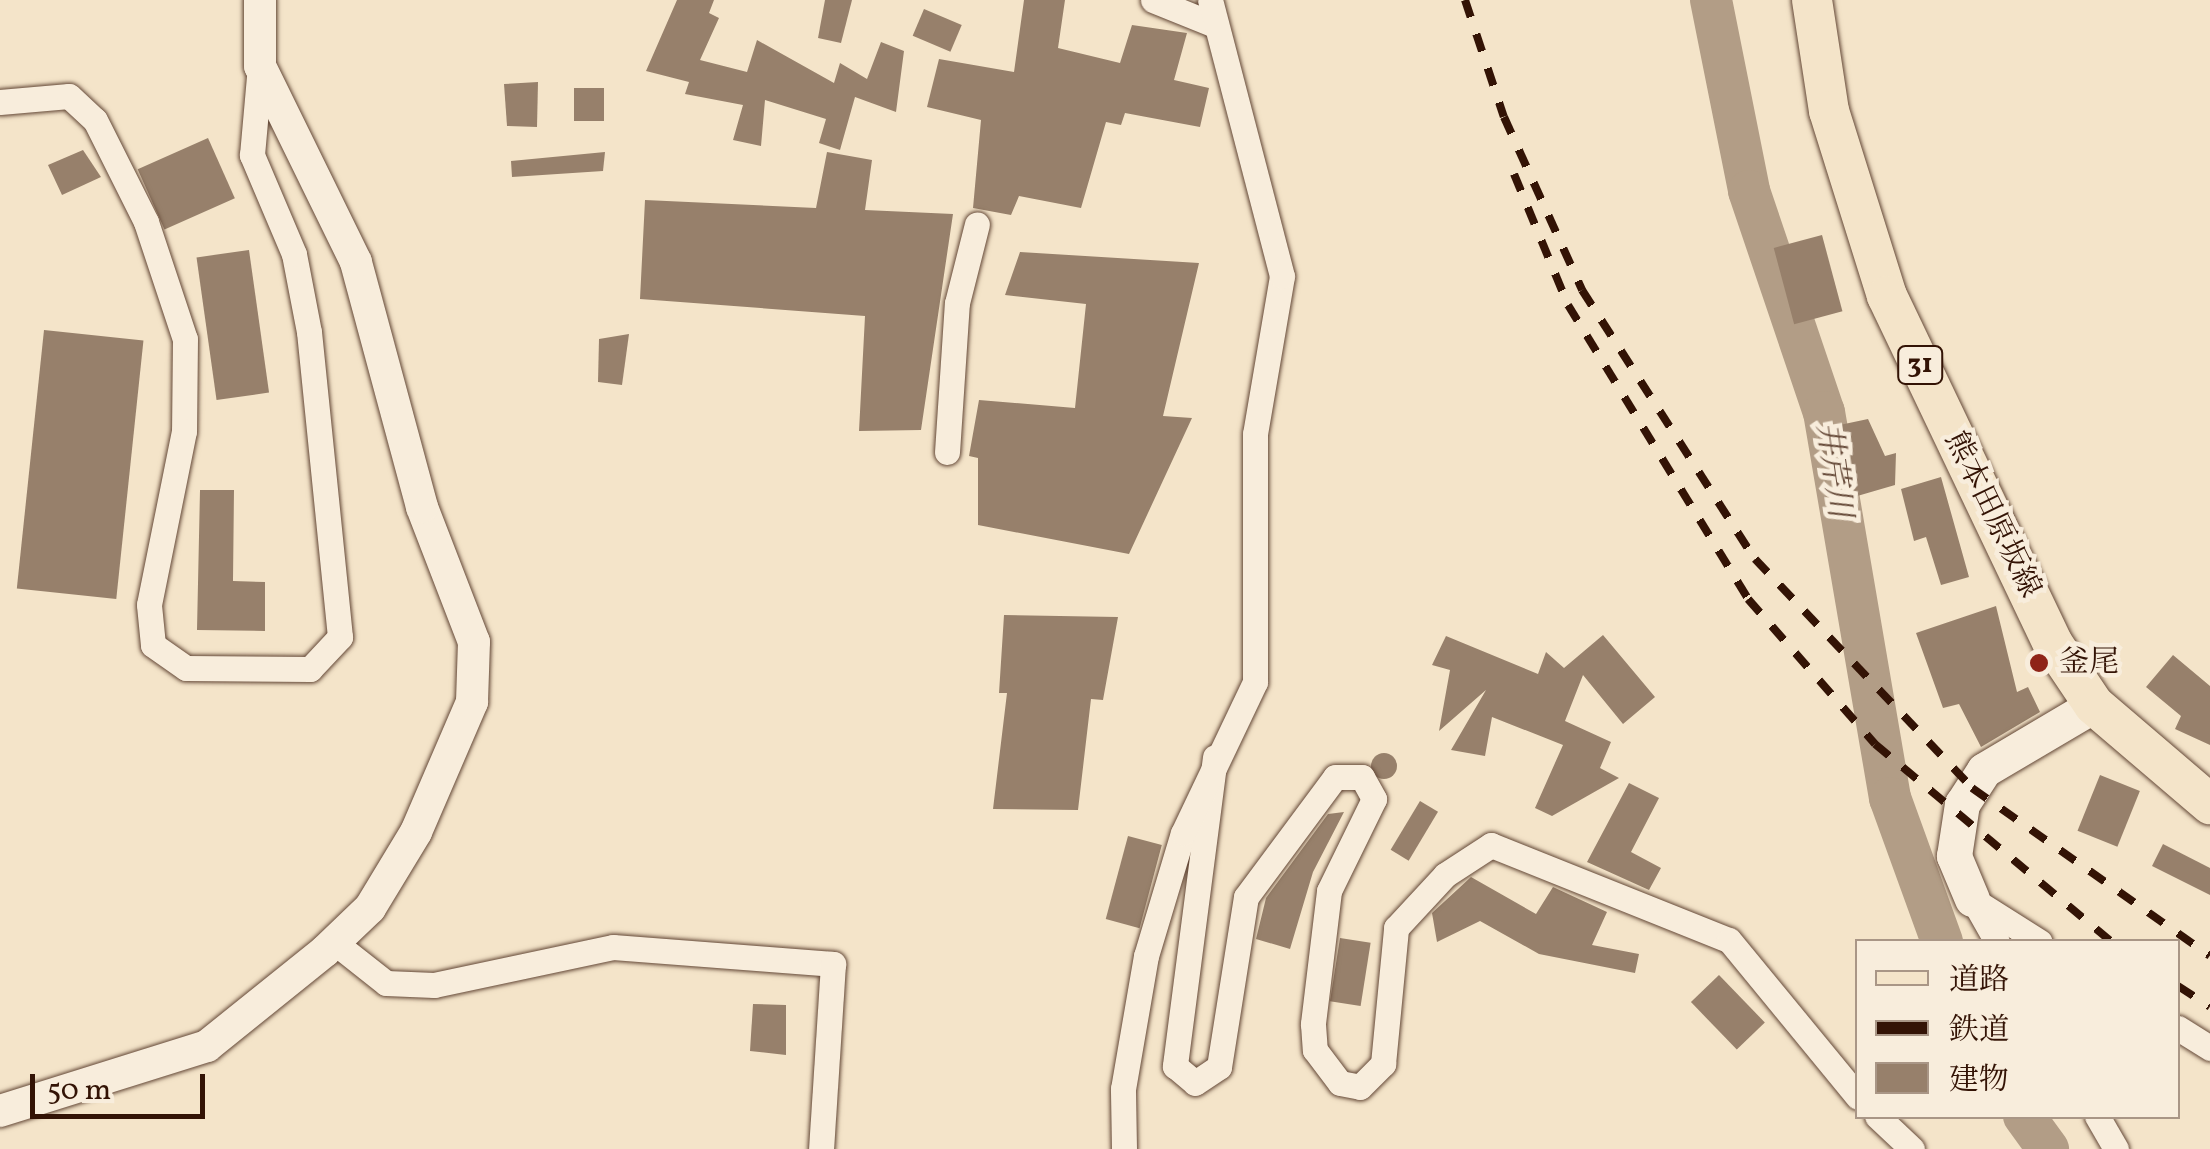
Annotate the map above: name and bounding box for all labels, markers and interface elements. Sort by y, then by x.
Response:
road number: 31 [1895,342,1945,388]
water label: 井芹川 [1806,420,1858,520]
street label: 熊本田原坂線 [1936,426,2048,604]
place label: 釜尾 [2059,645,2119,681]
marker: 釜尾 [2028,652,2050,674]
legend [1855,939,2180,1119]
text: 道路 [1949,960,2009,1002]
text: 鉄道 [1949,1010,2009,1052]
scale bar [35,1054,210,1116]
text: 建物 [1949,1060,2009,1102]
text: 50 m [47,1070,111,1112]

